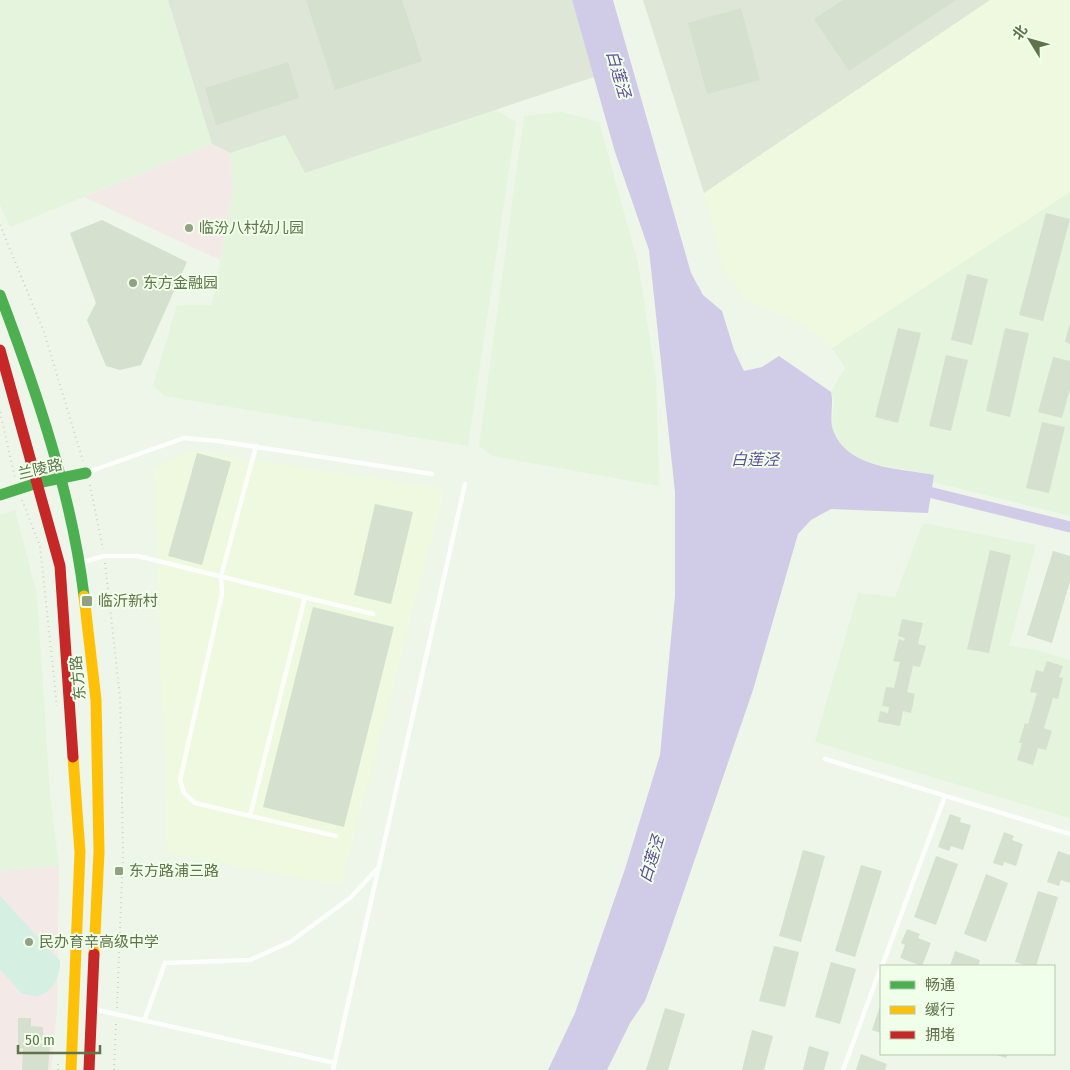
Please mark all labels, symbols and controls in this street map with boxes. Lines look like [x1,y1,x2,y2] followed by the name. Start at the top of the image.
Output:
[1005,15,1055,65] north arrow
[1009,22,1031,43] text: 北
[603,48,635,102] water label: 白莲泾
[199,219,304,237] place label: 临汾八村幼儿园
[183,222,195,234] marker: 临汾八村幼儿园
[143,274,218,292] place label: 东方金融园
[127,277,139,289] marker: 东方金融园
[731,450,781,469] water label: 白莲泾
[16,455,64,483] street label: 兰陵路
[98,592,158,610] place label: 临沂新村
[80,594,94,608] marker: 临沂新村
[67,655,89,701] street label: 东方路
[635,832,668,885] water label: 白莲泾
[129,862,219,880] place label: 东方路浦三路
[113,865,125,877] marker: 东方路浦三路
[39,933,159,951] place label: 民办育辛高级中学
[23,936,35,948] marker: 民办育辛高级中学
[880,965,1055,1055] legend
[925,976,955,994] text: 畅通
[925,1001,955,1019] text: 缓行
[18,1022,100,1054] scale bar
[925,1026,955,1044] text: 拥堵
[25,1031,55,1049] text: 50 m

